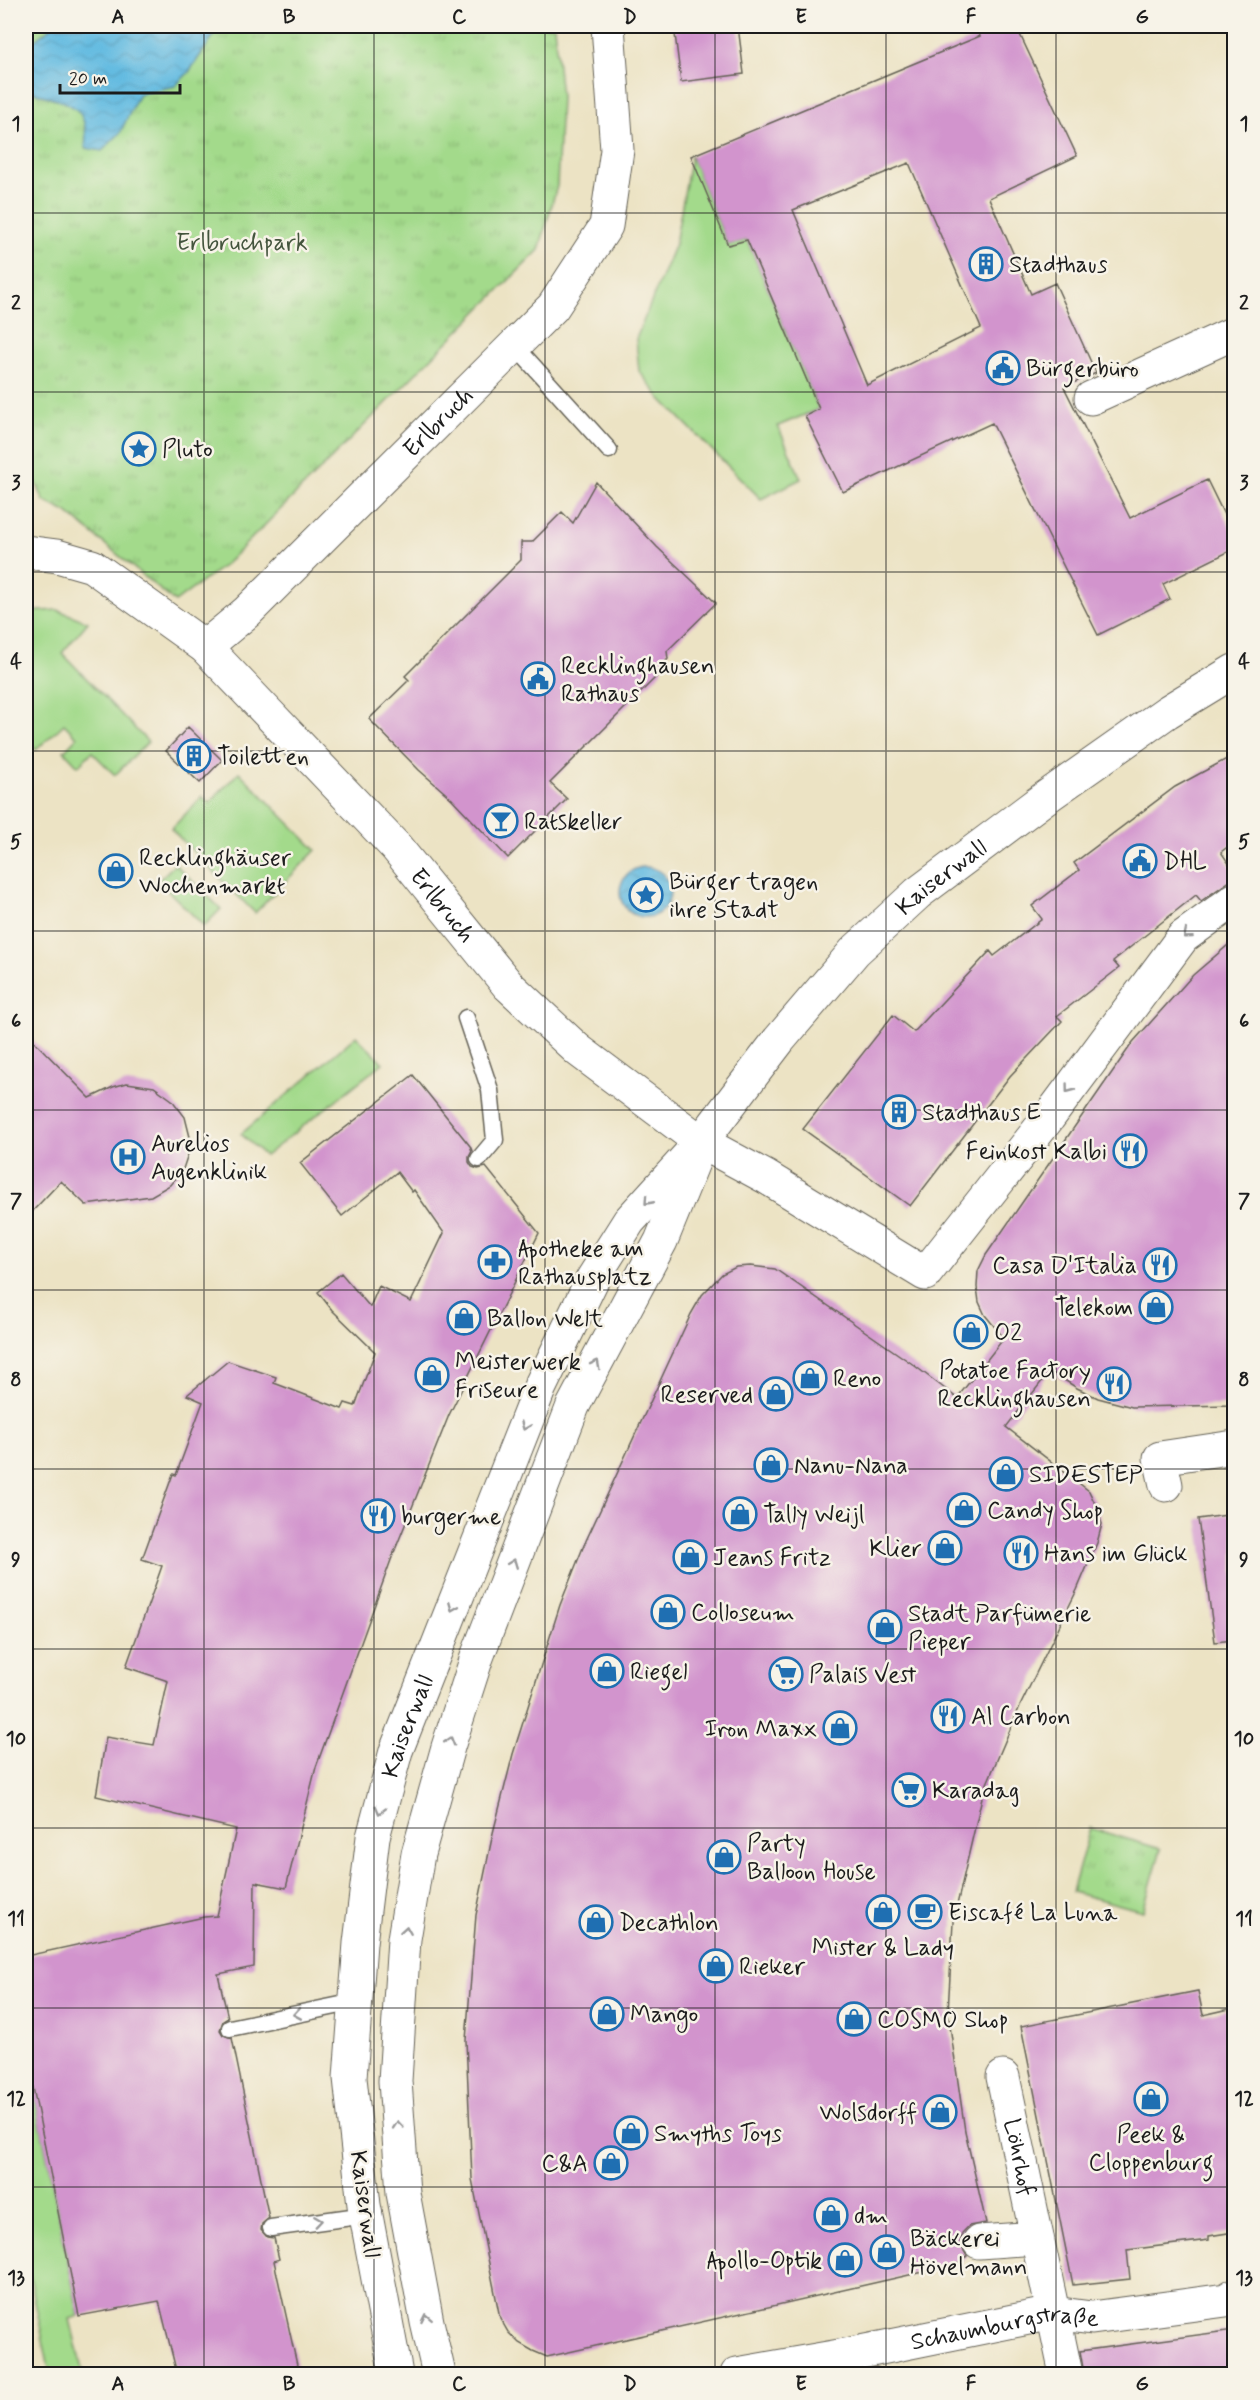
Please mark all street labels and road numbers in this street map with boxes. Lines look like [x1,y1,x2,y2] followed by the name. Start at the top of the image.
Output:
[397,381,481,465] street label: Erlbruch
[889,833,994,923] street label: Kaiserwall
[402,862,482,950] street label: Erlbruch
[376,1671,442,1781] street label: Kaiserwall
[995,2116,1042,2199] street label: Löhrhof
[342,2149,387,2260] street label: Kaiserwall
[908,2299,1100,2359] street label: Schaumburgstraße

